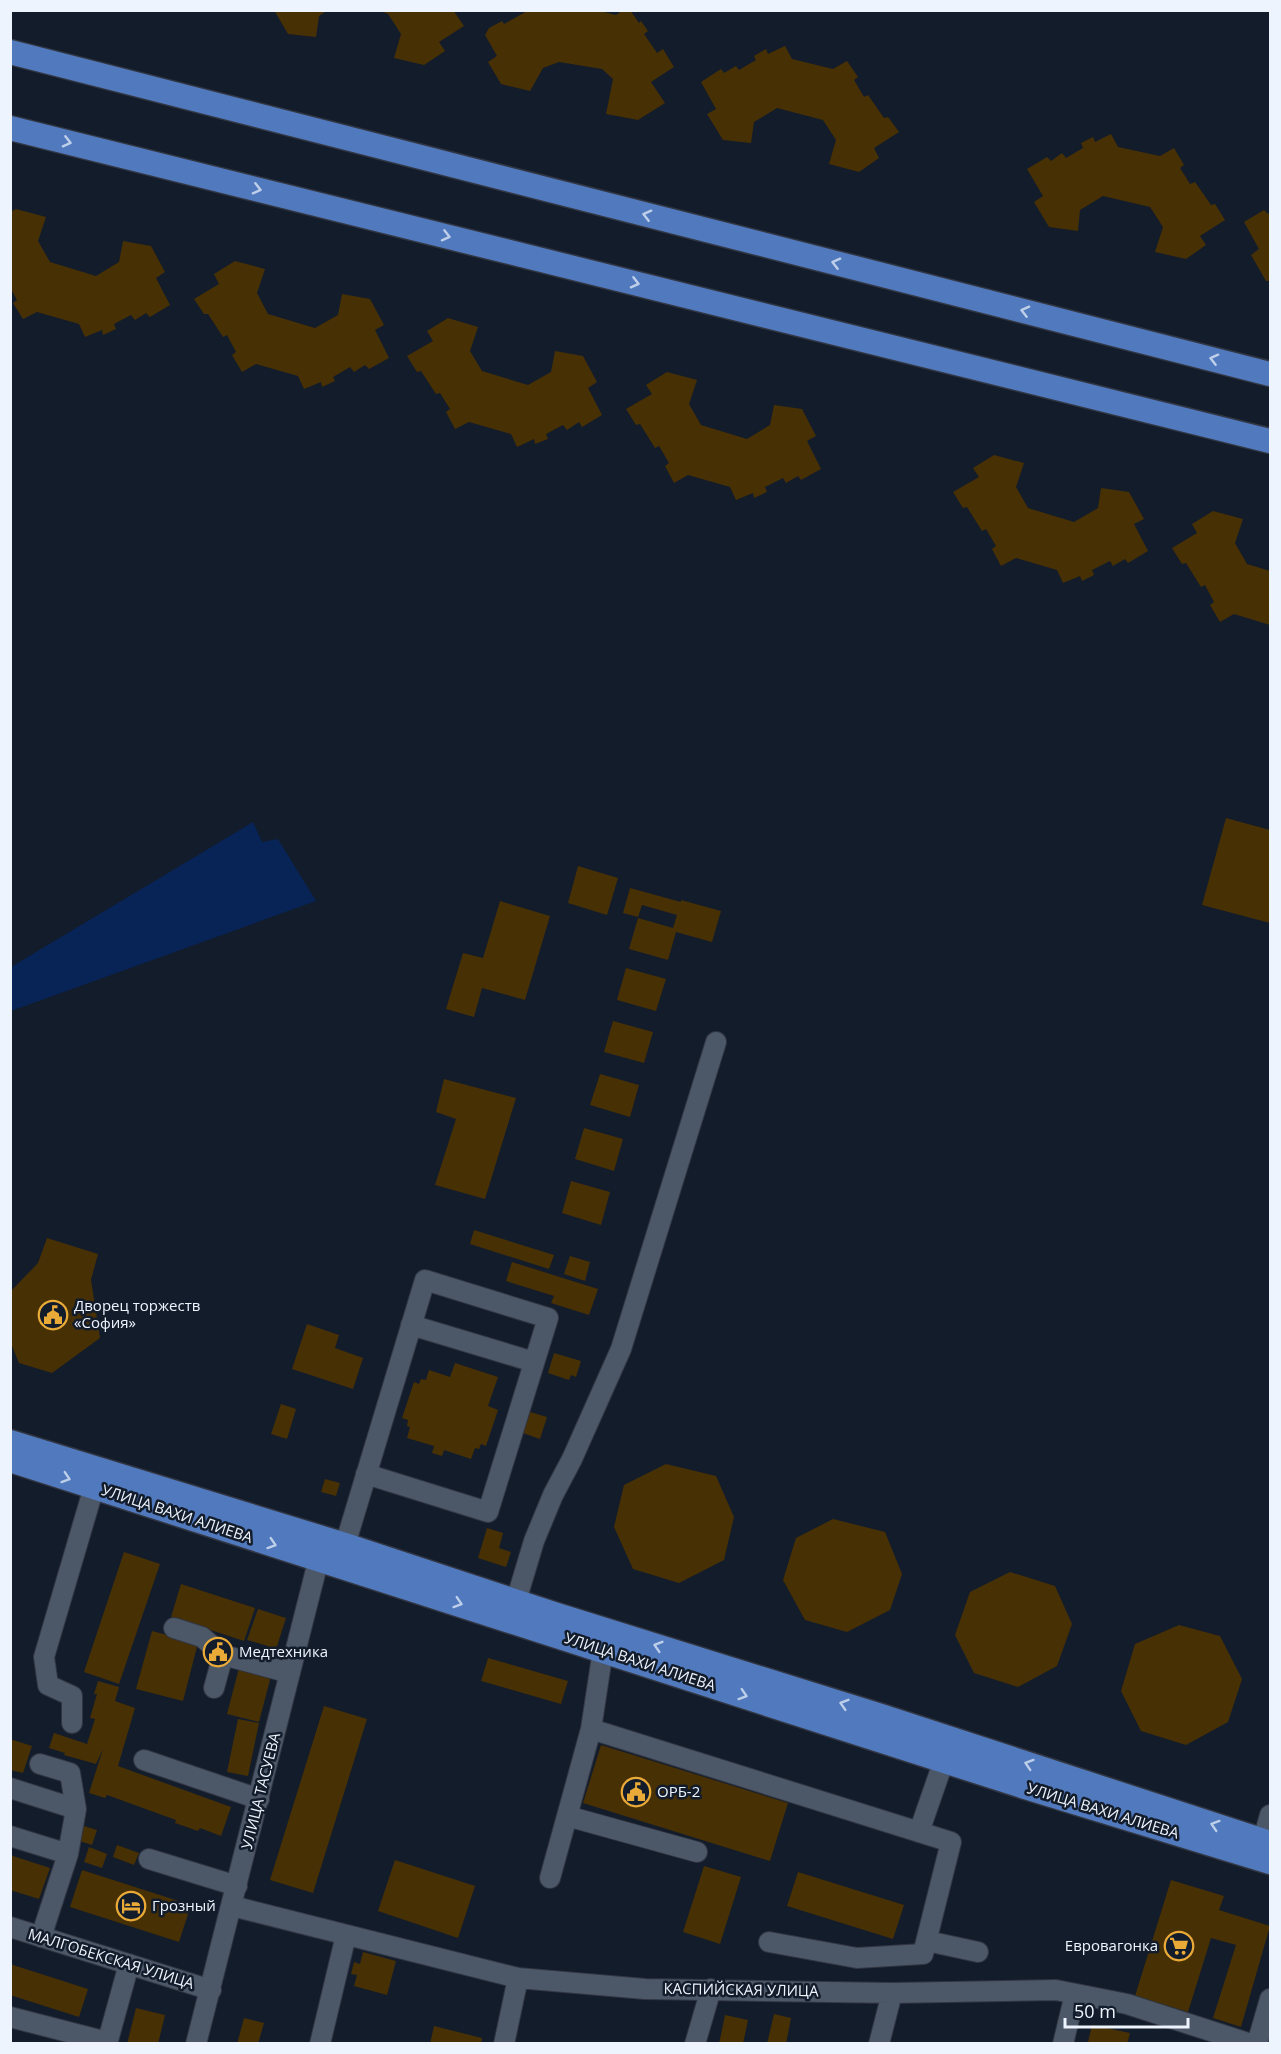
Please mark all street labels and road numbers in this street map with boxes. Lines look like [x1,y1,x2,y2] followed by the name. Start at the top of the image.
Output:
[99,1479,256,1547] street label: УЛИЦА ВАХИ АЛИЕВА
[562,1627,719,1695] street label: УЛИЦА ВАХИ АЛИЕВА
[236,1730,284,1851] street label: УЛИЦА ТАСУЕВА
[1025,1777,1182,1843] street label: УЛИЦА ВАХИ АЛИЕВА
[26,1923,197,1993] street label: МАЛГОБЕКСКАЯ УЛИЦА
[663,1978,819,2000] street label: КАСПИЙСКАЯ УЛИЦА

